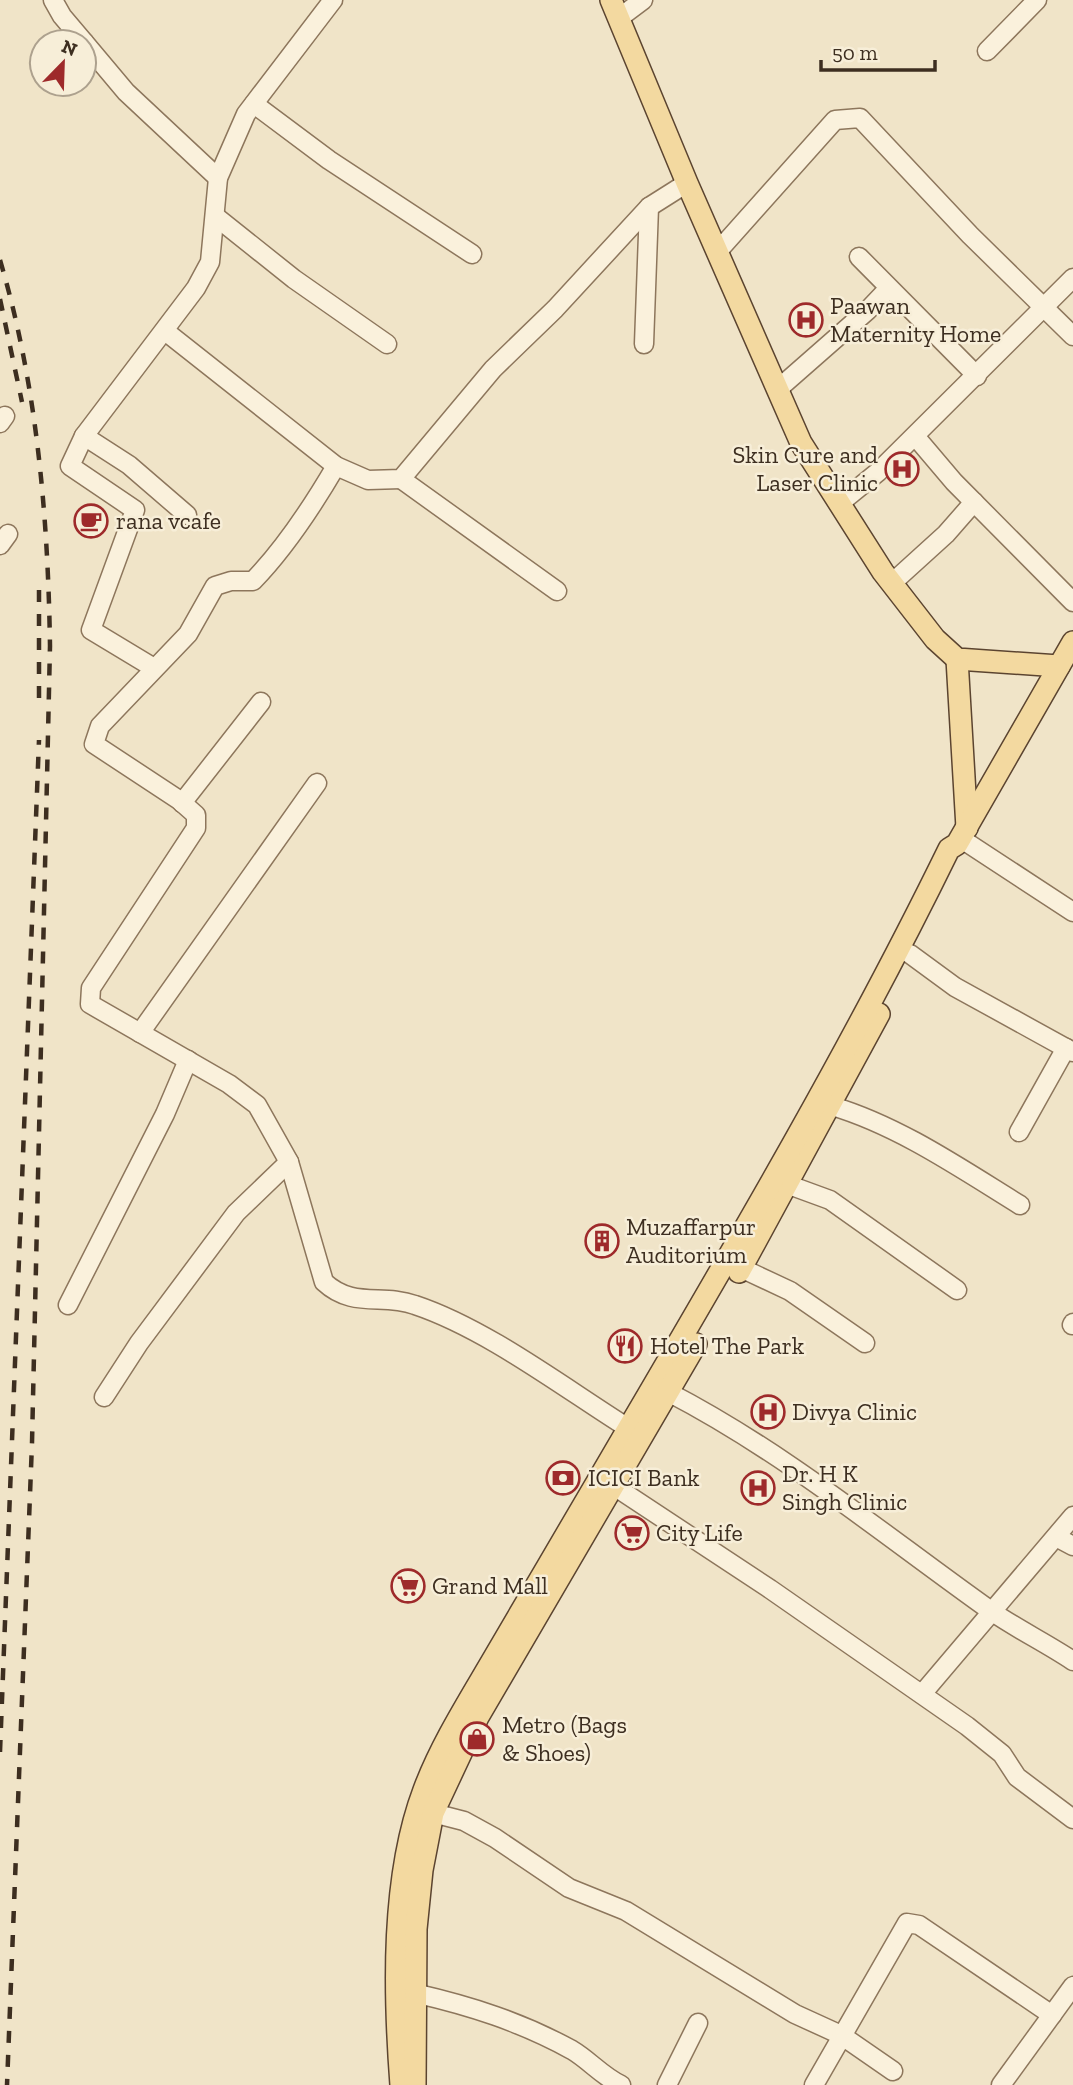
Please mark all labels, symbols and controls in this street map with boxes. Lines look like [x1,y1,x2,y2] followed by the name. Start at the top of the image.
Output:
[28,28,98,98] north arrow
[821,28,935,72] scale bar
[58,34,81,61] text: N
[832,40,878,65] text: 50 m
[830,291,1001,348] place label: Paawan Maternity Home
[787,301,825,339] hospital icon: Paawan Maternity Home
[733,440,878,497] place label: Skin Cure and Laser Clinic
[883,450,921,488] hospital icon: Skin Cure and Laser Clinic
[72,502,110,540] cafe icon: rana vcafe
[116,506,221,535] place label: rana vcafe
[626,1212,756,1269] place label: Muzaffarpur Auditorium
[583,1222,621,1260] building icon: Muzaffarpur Auditorium
[606,1327,644,1365] restaurant icon: Hotel The Park
[650,1331,805,1360] place label: Hotel The Park
[749,1393,787,1431] hospital icon: Divya Clinic
[792,1397,917,1426] place label: Divya Clinic
[544,1459,582,1497] bank icon: ICICI Bank
[782,1459,907,1516] place label: Dr. H K Singh Clinic
[588,1463,700,1492] place label: ICICI Bank
[739,1469,777,1507] hospital icon: Dr. H K Singh Clinic
[613,1514,651,1552] supermarket icon: City Life
[656,1518,743,1547] place label: City Life
[389,1567,427,1605] supermarket icon: Grand Mall
[432,1571,548,1600] place label: Grand Mall
[502,1710,627,1767] place label: Metro (Bags & Shoes)
[458,1720,496,1758] shop icon: Metro (Bags & Shoes)

